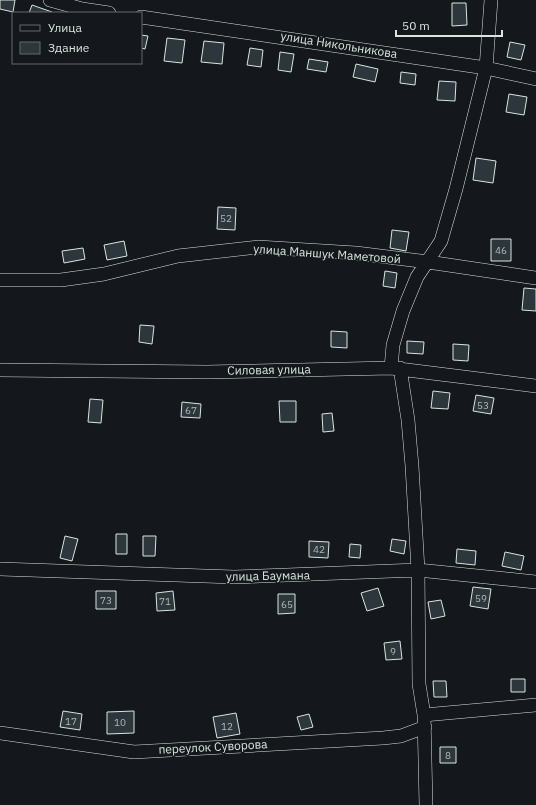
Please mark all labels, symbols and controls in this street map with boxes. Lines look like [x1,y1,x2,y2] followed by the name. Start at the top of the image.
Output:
[12,12,142,64] legend
[396,12,502,38] scale bar
[402,18,430,33] text: 50 m
[48,20,82,35] text: Улица
[280,28,399,61] street label: улица Никольникова
[48,40,90,55] text: Здание
[220,212,232,225] house number: 52
[253,241,401,266] street label: улица Маншук Маметовой
[495,244,507,257] house number: 46
[227,361,311,378] street label: Силовая улица
[477,399,489,412] house number: 53
[185,404,197,417] house number: 67
[313,543,325,556] house number: 42
[226,567,311,584] street label: улица Баумана
[475,592,487,605] house number: 59
[100,594,112,607] house number: 73
[159,595,171,608] house number: 71
[281,598,293,611] house number: 65
[390,645,396,658] house number: 9
[65,715,77,728] house number: 17
[114,716,126,729] house number: 10
[221,720,233,733] house number: 12
[158,736,269,757] street label: переулок Суворова
[445,749,451,762] house number: 8

